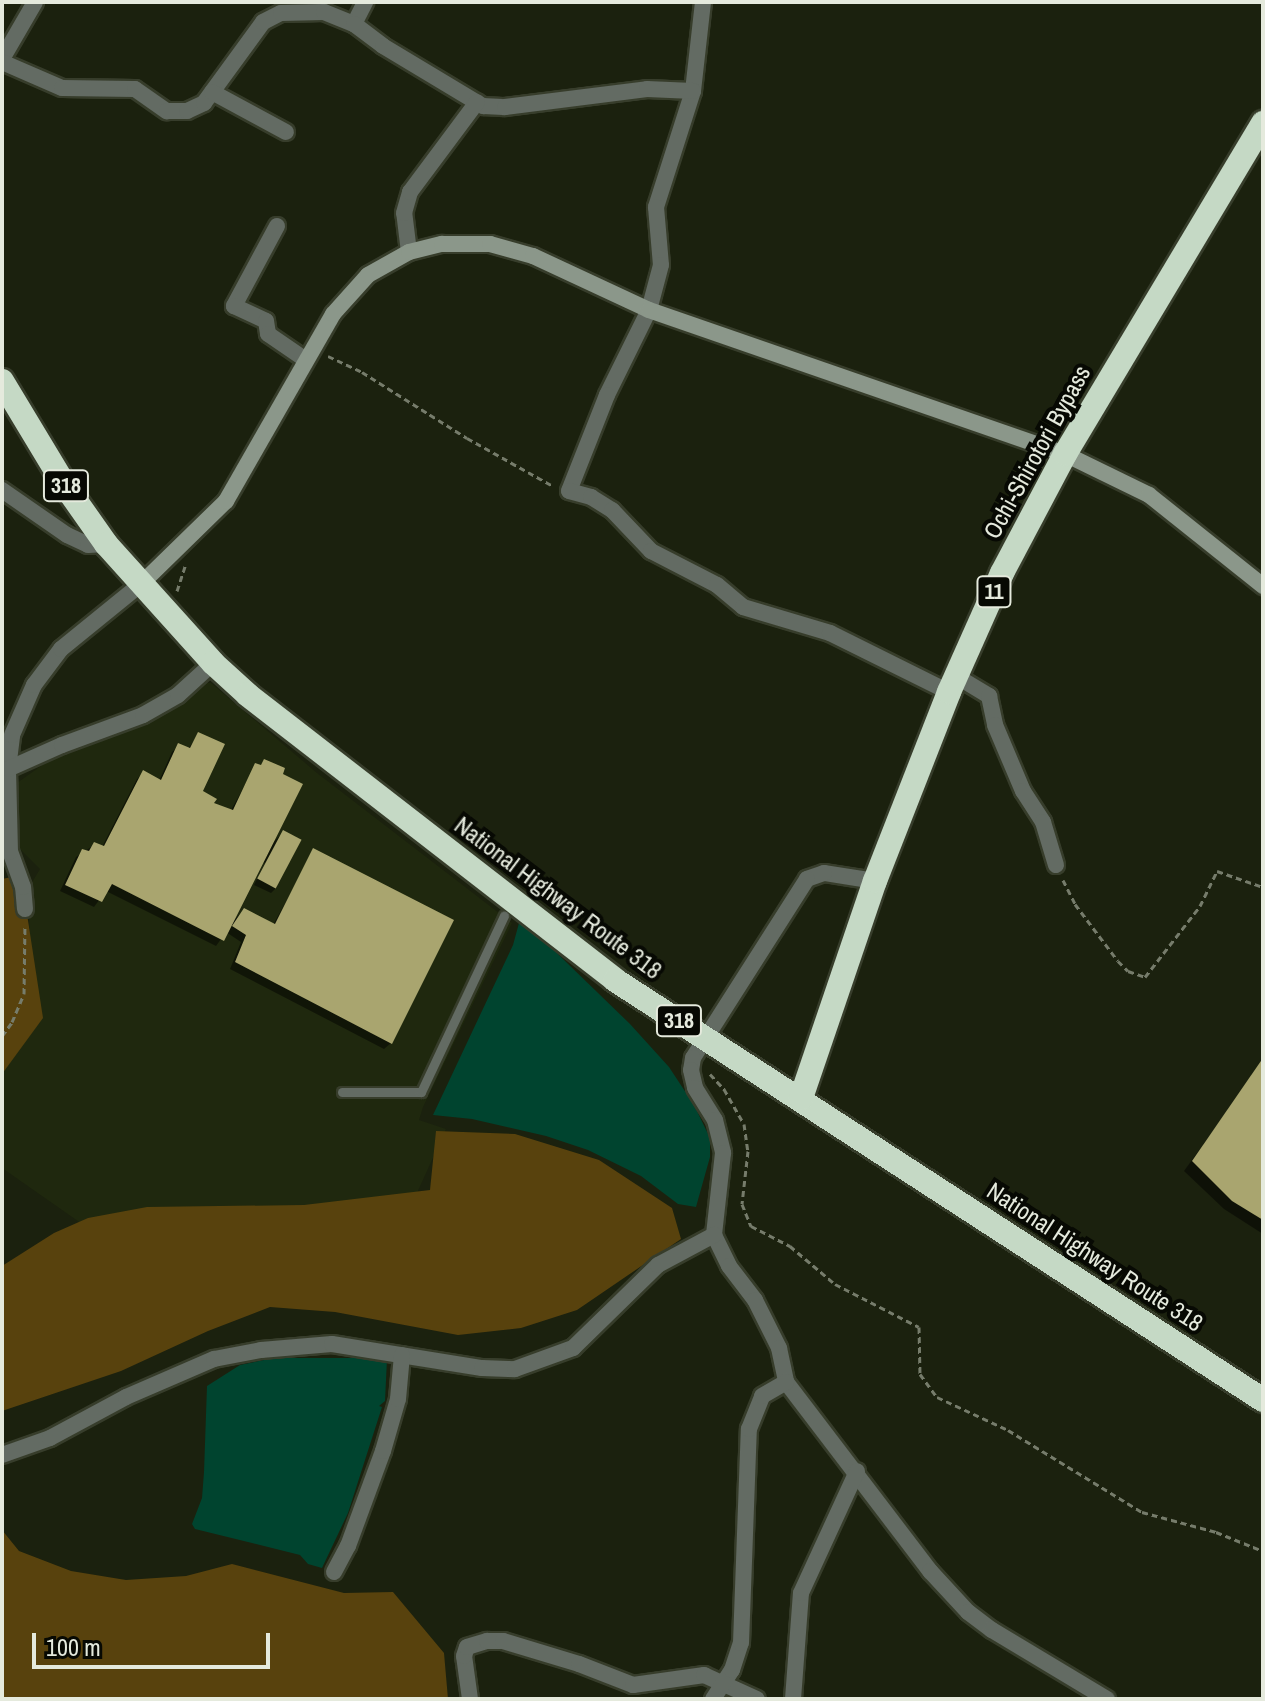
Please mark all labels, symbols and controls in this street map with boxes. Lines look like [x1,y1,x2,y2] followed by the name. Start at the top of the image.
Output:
[977,360,1097,544] street label: Ochi-Shirotori Bypass
[42,468,90,504] road number: 318
[976,574,1012,610] road number: 11
[449,811,667,985] street label: National Highway Route 318
[655,1003,703,1039] road number: 318
[982,1176,1208,1338] street label: National Highway Route 318
[36,1617,274,1667] scale bar
[46,1631,101,1663] text: 100 m

